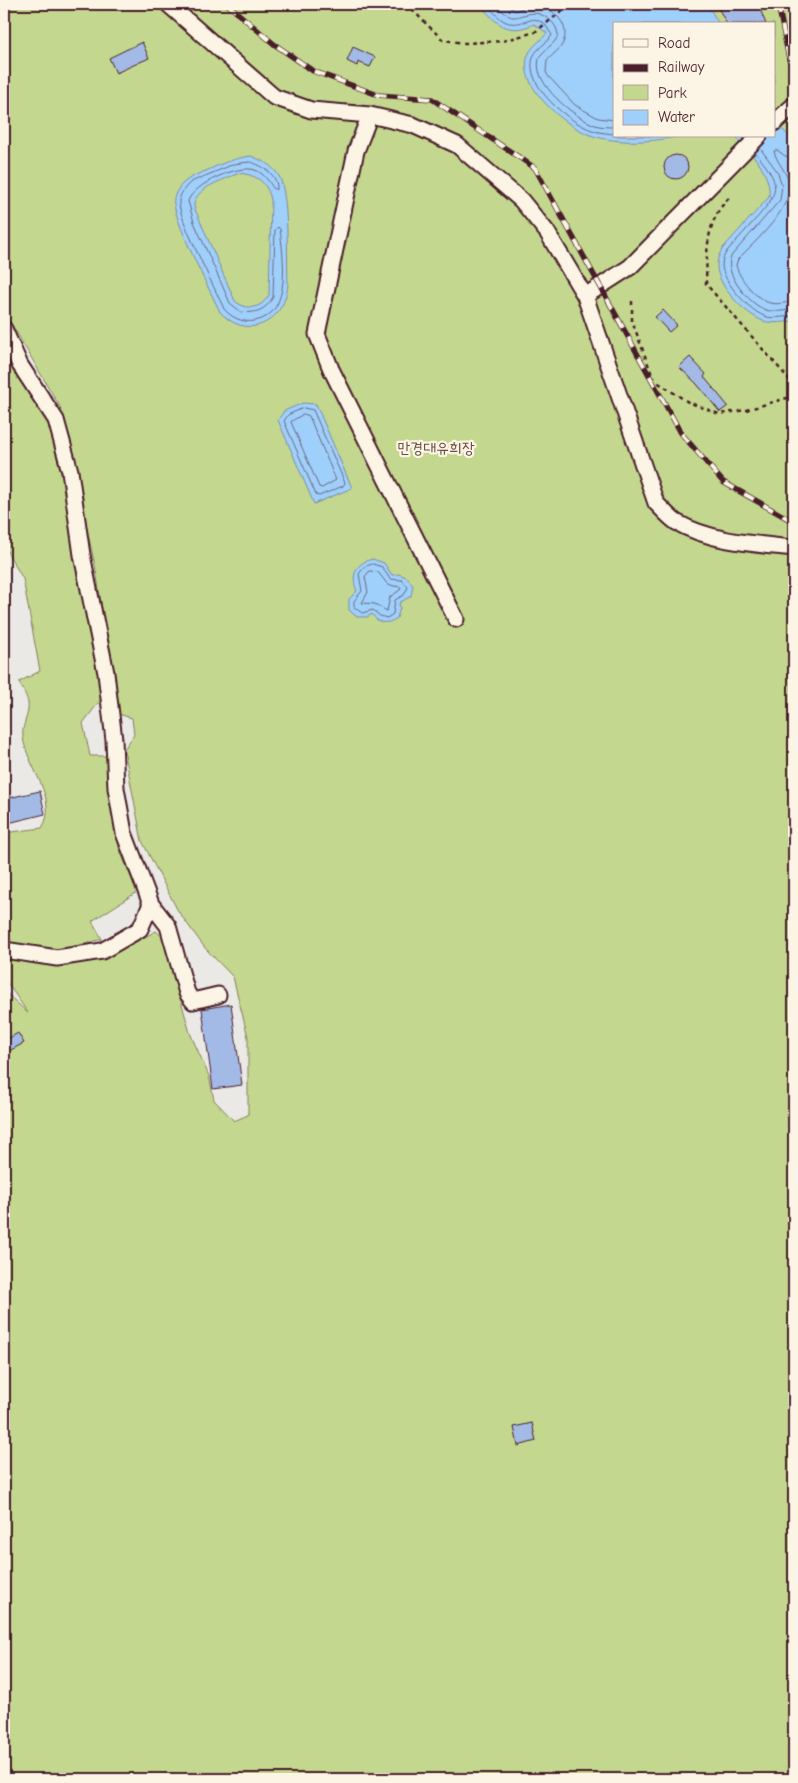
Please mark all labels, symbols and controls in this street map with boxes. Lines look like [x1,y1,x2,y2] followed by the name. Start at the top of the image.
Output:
[613,22,776,138] legend
[658,34,690,52] text: Road
[658,58,705,76] text: Railway
[658,84,687,102] text: Park
[658,108,695,126] text: Water
[397,439,475,457] park label: 만경대유희장

